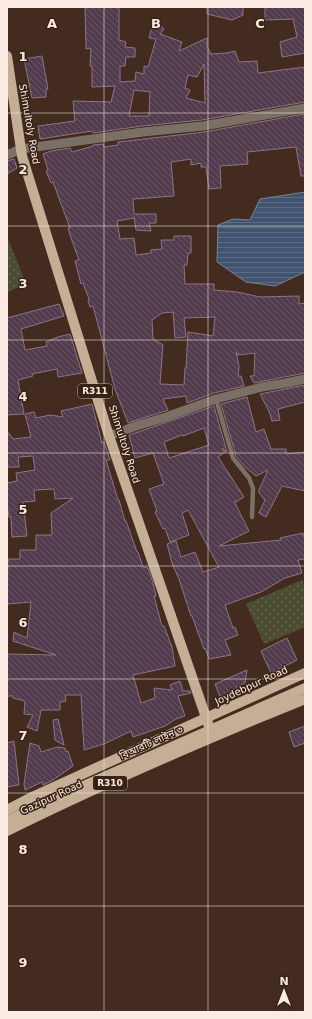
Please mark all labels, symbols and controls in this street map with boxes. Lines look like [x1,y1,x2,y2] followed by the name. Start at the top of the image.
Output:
[47,16,57,31] text: A
[151,16,161,31] text: B
[255,16,265,31] text: C
[18,49,28,64] text: 1
[17,83,42,165] street label: Shimultoly Road
[18,162,28,177] text: 2
[18,276,28,291] text: 3
[78,384,112,398] road number: R311
[18,389,28,404] text: 4
[107,404,142,485] street label: Shimultoly Road
[18,502,28,517] text: 5
[18,615,28,630] text: 6
[212,664,289,708] street label: Joydebpur Road
[117,724,185,762] street label: বিআরটি লাইন ৩
[18,728,28,743] text: 7
[93,776,127,790] road number: R310
[19,778,84,817] street label: Gazipur Road
[18,842,28,857] text: 8
[18,955,28,970] text: 9
[264,971,304,1011] north arrow
[279,975,289,988] text: N

